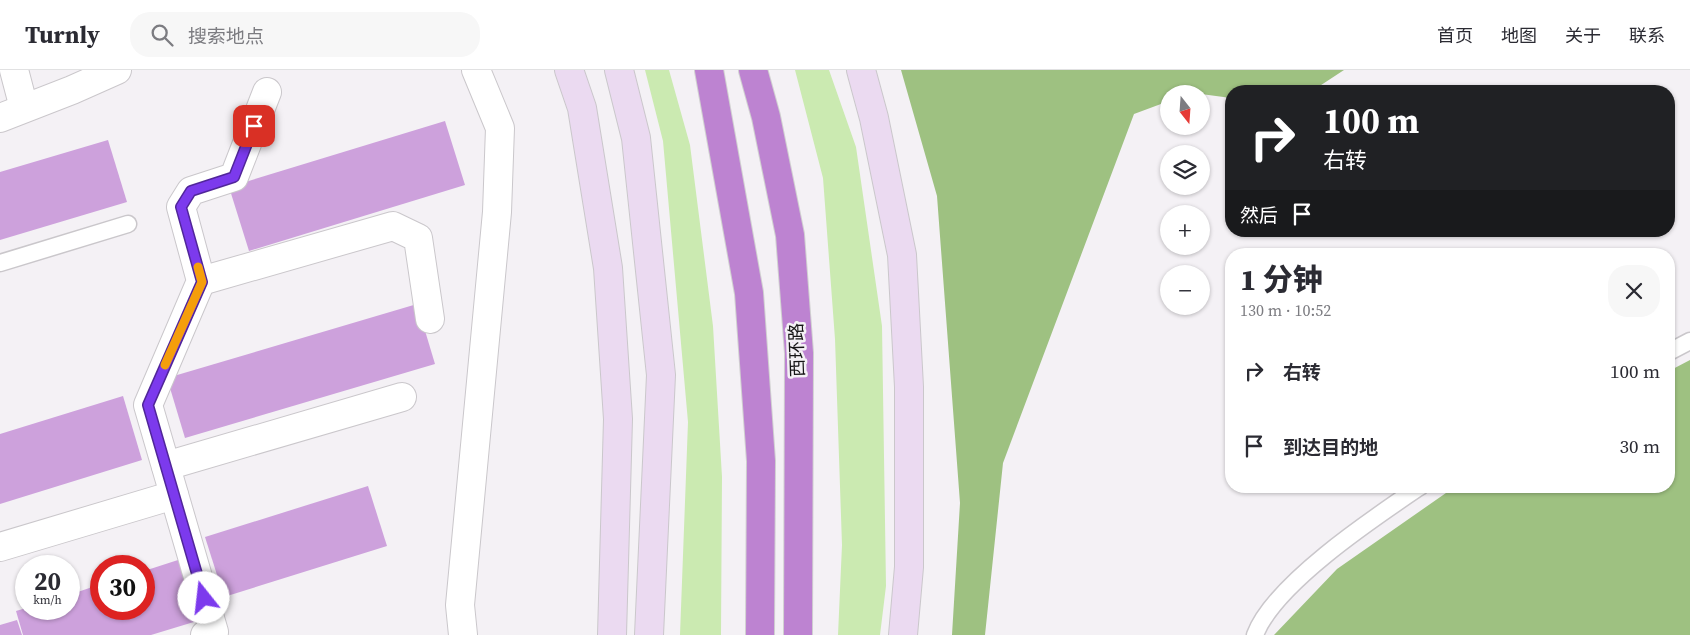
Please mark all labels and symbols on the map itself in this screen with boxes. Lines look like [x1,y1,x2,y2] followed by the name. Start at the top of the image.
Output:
[1160,85,1210,135] north arrow
[233,105,275,147] pin
[783,323,810,377] street label: 西环路
[90,555,155,620] speed limit sign: 30
[177,571,229,623] position arrow

